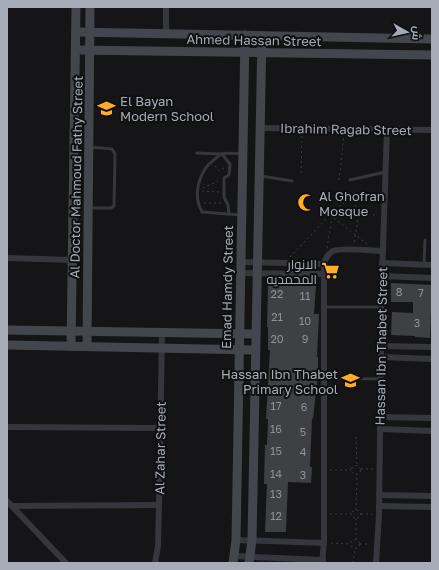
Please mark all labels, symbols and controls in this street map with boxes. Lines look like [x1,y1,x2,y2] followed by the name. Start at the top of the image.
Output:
[387,12,427,52] north arrow
[409,25,425,41] text: ش
[186,31,322,49] street label: Ahmed Hassan Street
[66,76,86,278] street label: Al Doctor Mahmoud Fathy Street
[120,93,214,124] place label: El Bayan Modern School
[97,98,117,118] school or university icon: El Bayan Modern School
[280,120,412,138] street label: Ibrahim Ragab Street
[319,188,385,219] place label: Al Ghofran Mosque
[296,193,316,213] mosque icon: Al Ghofran Mosque
[218,225,236,349] street label: Emad Hamdy Street
[267,256,317,287] place label: الانوار المحمديه
[320,261,340,281] supermarket icon: الانوار المحمديه
[372,266,390,426] street label: Hassan Ibn Thabet Street
[396,285,403,298] house number: 8
[418,286,424,299] house number: 7
[271,287,283,300] house number: 22
[300,289,310,302] house number: 11
[271,310,283,323] house number: 21
[299,314,311,327] house number: 10
[414,316,420,329] house number: 3
[270,332,284,345] house number: 20
[302,332,308,345] house number: 9
[221,366,338,397] place label: Hassan Ibn Thabet Primary School
[341,371,361,391] school or university icon: Hassan Ibn Thabet Primary School
[270,399,282,412] house number: 17
[301,400,308,413] house number: 6
[151,401,169,495] street label: Al Zahar Street
[270,422,282,435] house number: 16
[300,425,306,438] house number: 5
[270,444,282,457] house number: 15
[300,445,307,458] house number: 4
[270,467,282,480] house number: 14
[300,468,306,481] house number: 3
[270,487,282,500] house number: 13
[270,509,282,522] house number: 12

